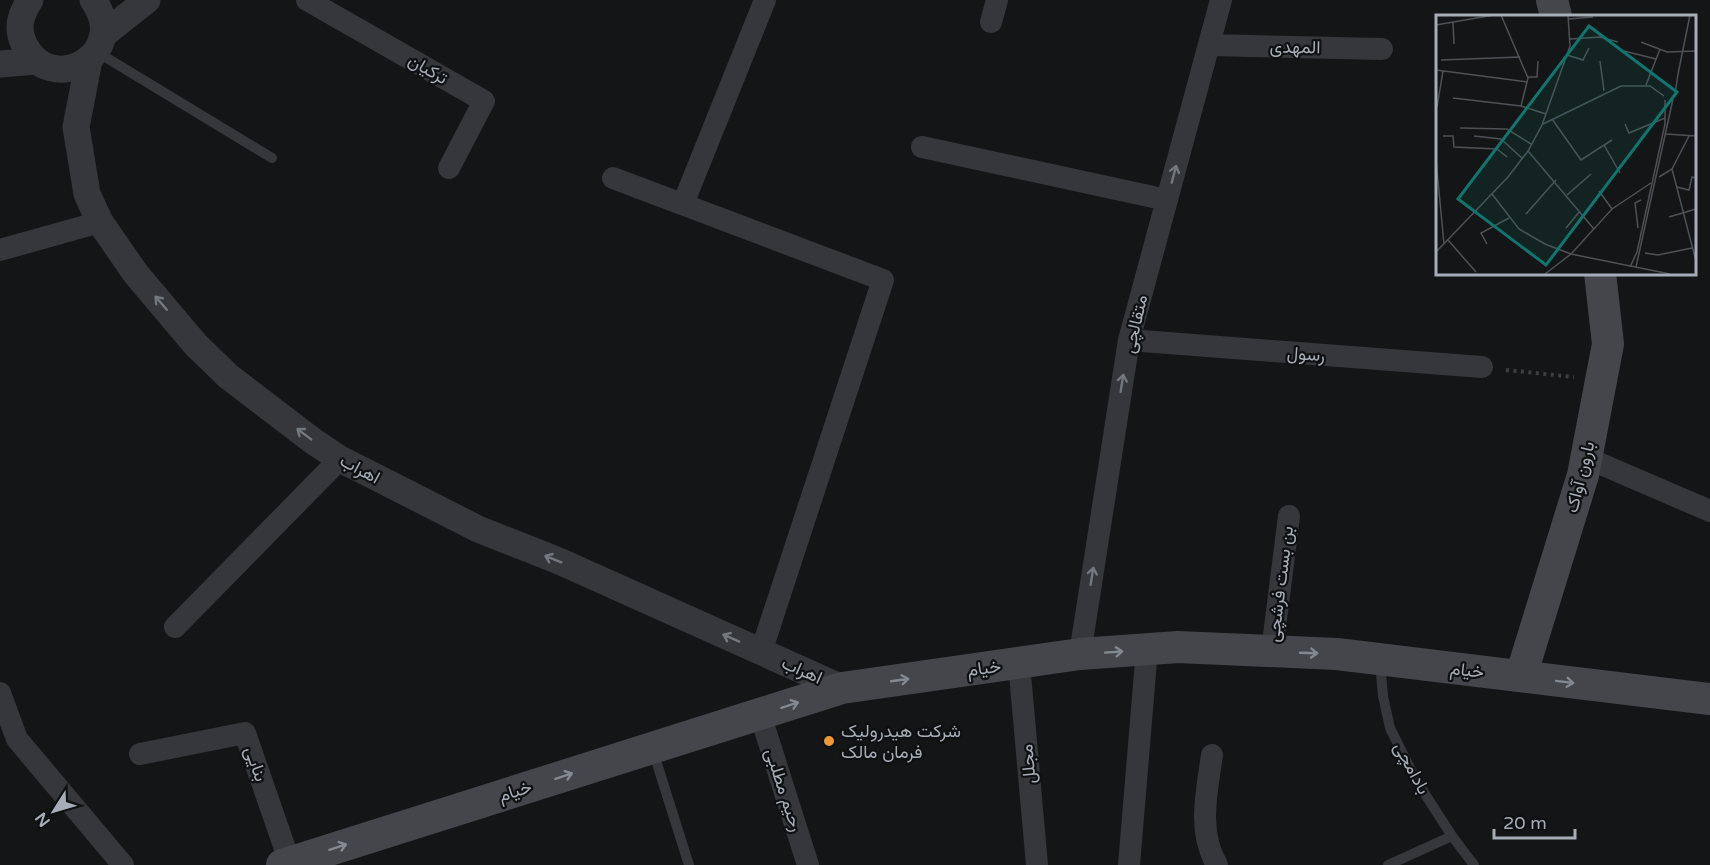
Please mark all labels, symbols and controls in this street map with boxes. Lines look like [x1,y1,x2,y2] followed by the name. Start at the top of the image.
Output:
[1436,15,1695,274] inset map
[1269,36,1321,58] street label: المهدی
[404,49,452,89] street label: ترکیان
[1169,165,1180,184] one-way arrow
[1118,293,1153,356] street label: متقالچی
[154,296,168,311] one-way arrow
[1286,342,1326,366] street label: رسول
[1117,374,1128,394] one-way arrow
[297,428,313,441] one-way arrow
[1561,439,1599,515] street label: بارون آواک
[336,449,384,489] street label: اهراب
[1262,525,1299,643] street label: بن بست فرشچی
[545,552,563,563] one-way arrow
[1087,566,1098,586] one-way arrow
[723,632,741,644] one-way arrow
[1103,646,1123,657] one-way arrow
[1298,647,1318,659] one-way arrow
[778,651,826,689] street label: اهراب
[966,655,1003,682] street label: خیام
[1449,657,1485,684] street label: خیام
[889,674,909,685] one-way arrow
[1555,676,1574,687] one-way arrow
[780,698,799,709] one-way arrow
[841,720,961,763] place label: شرکت هیدرولیک فرمان مالک
[822,734,836,748] marker: شرکت هیدرولیک فرمان مالک
[1388,738,1435,799] street label: بادامچی
[240,743,272,785] street label: بنایی
[1015,743,1041,785] street label: مجلل
[759,745,808,835] street label: رحیم مطلبی
[554,770,573,781] one-way arrow
[495,775,535,808] street label: خیام
[24,781,84,841] north arrow
[1494,802,1575,840] scale bar
[31,808,55,831] text: N
[1503,812,1547,834] text: 20 m
[328,841,347,852] one-way arrow

